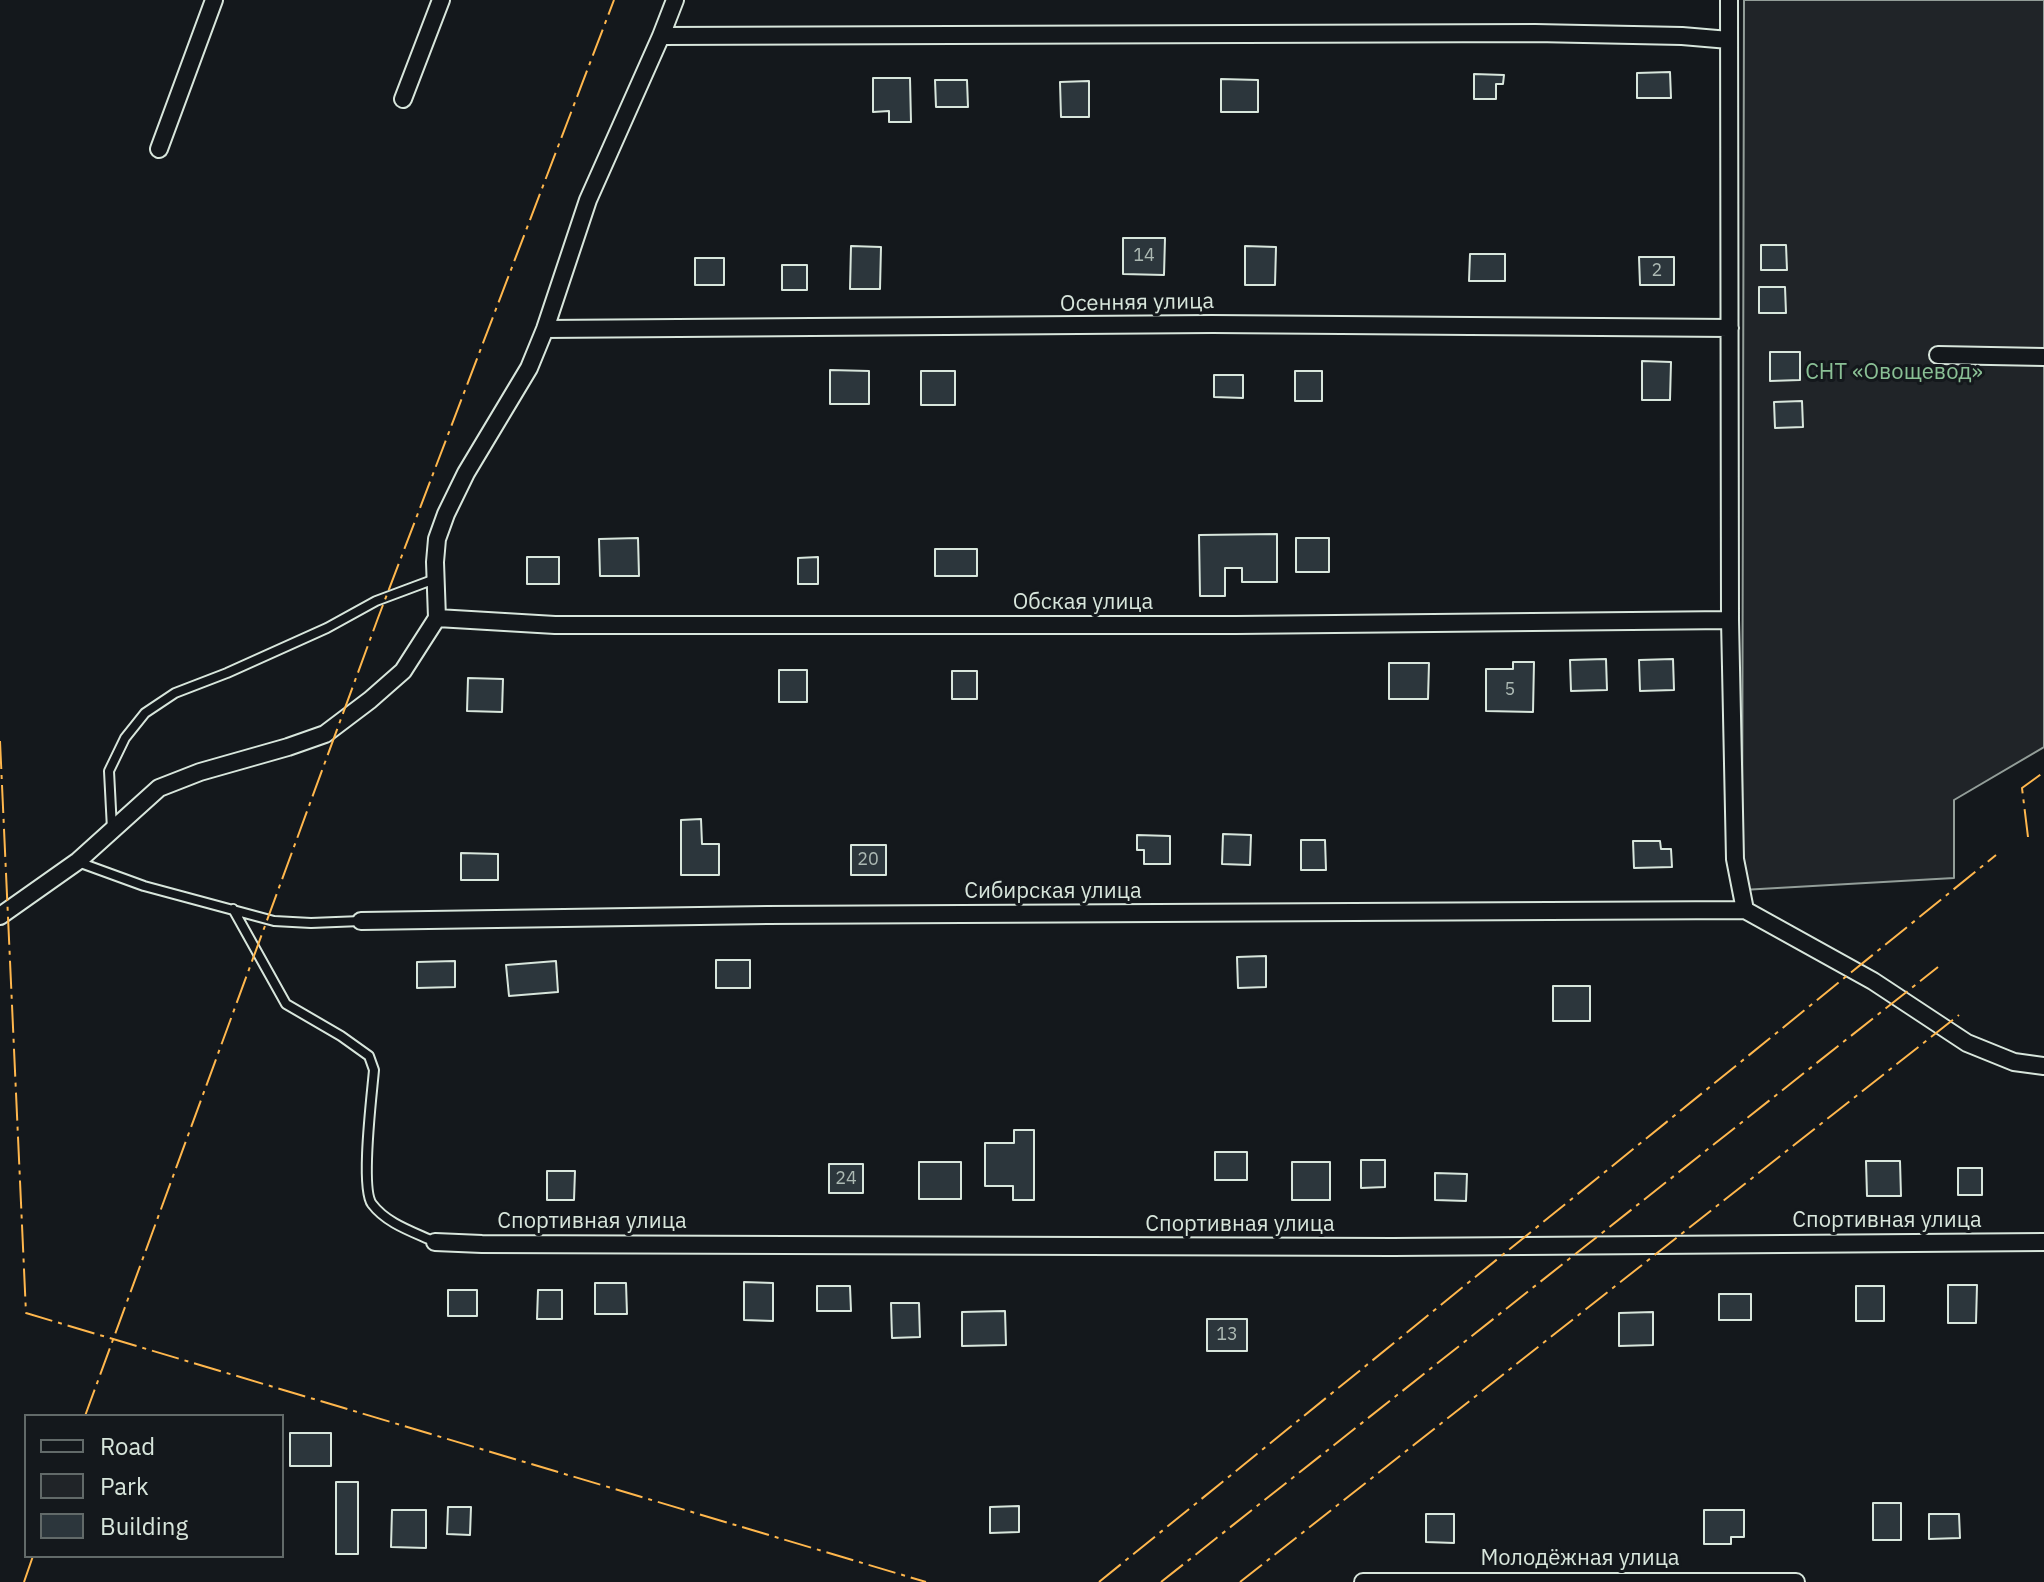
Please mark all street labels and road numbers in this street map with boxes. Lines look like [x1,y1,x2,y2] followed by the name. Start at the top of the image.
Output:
[1060,288,1214,318] street label: Осенняя улица
[1013,590,1153,616] street label: Обская улица
[964,879,1142,905] street label: Сибирская улица
[1792,1208,1982,1234] street label: Спортивная улица
[497,1209,687,1235] street label: Спортивная улица
[1145,1212,1335,1238] street label: Спортивная улица
[1480,1546,1680,1572] street label: Молодёжная улица

